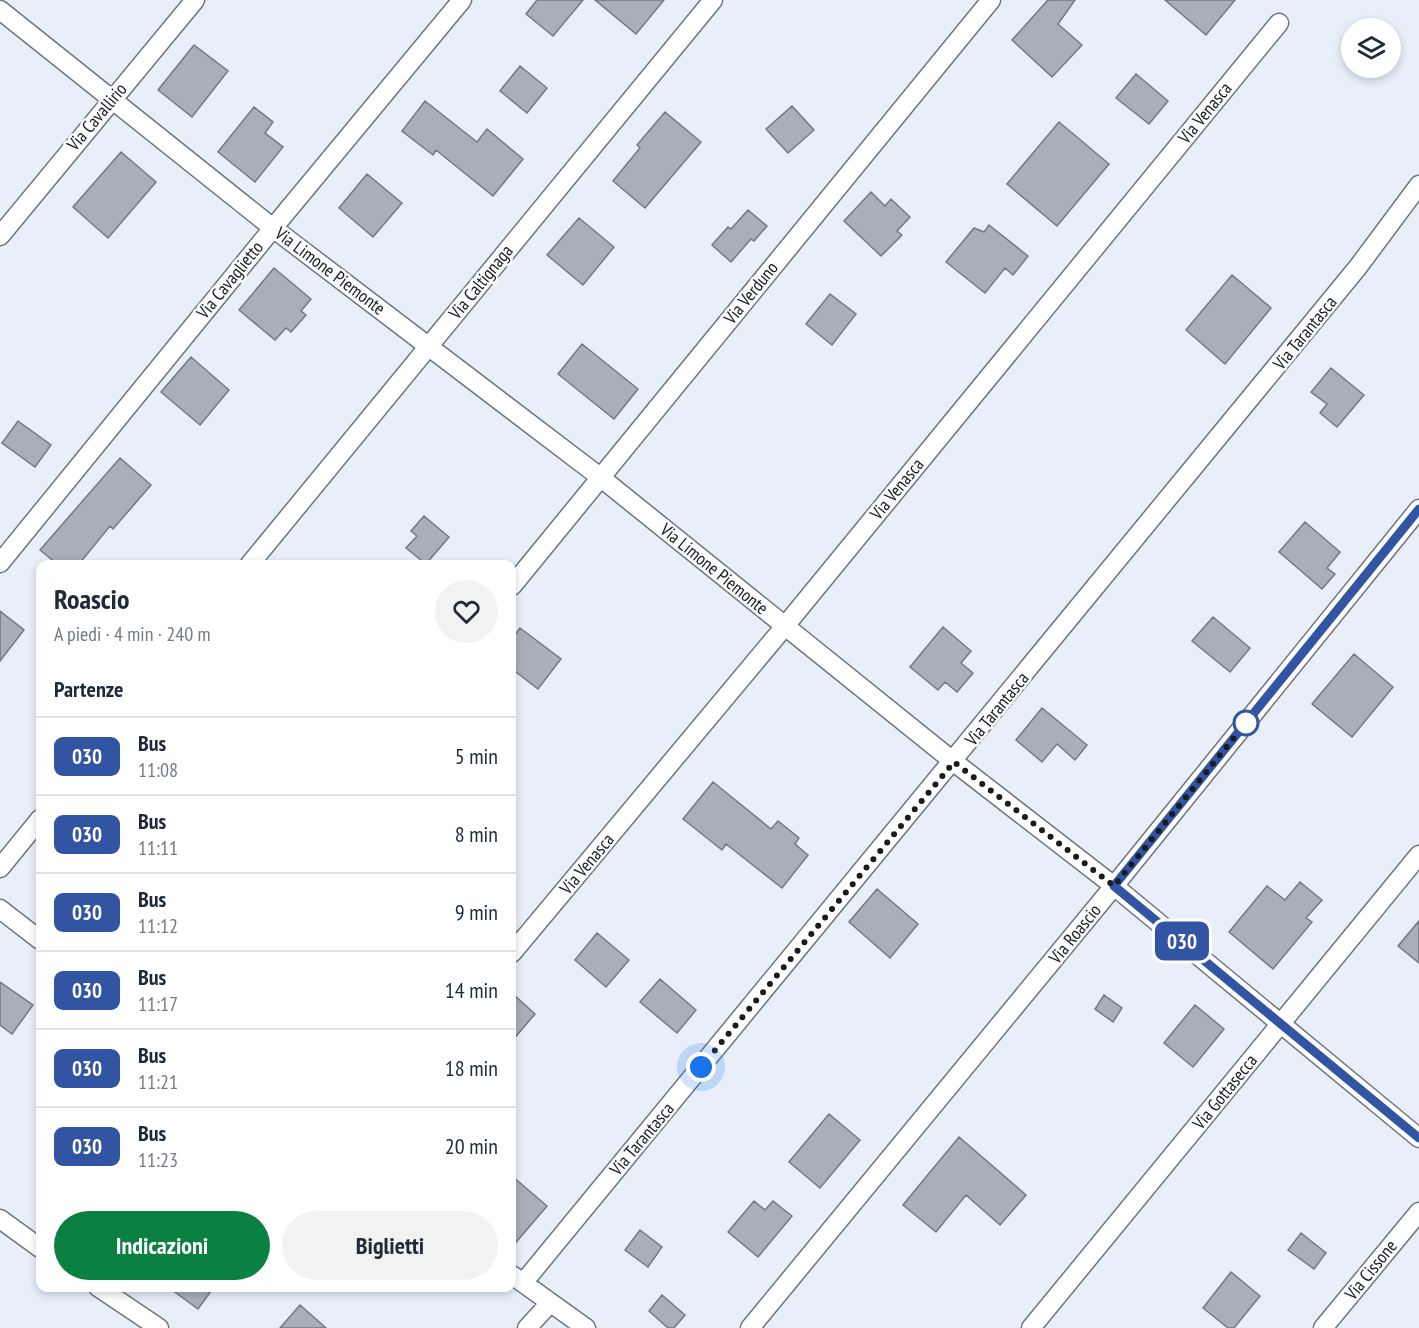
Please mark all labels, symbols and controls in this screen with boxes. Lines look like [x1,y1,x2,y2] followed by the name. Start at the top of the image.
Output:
[1341,18,1401,78] map controls
[1341,18,1401,78] button: layers
[1172,77,1236,149] street label: Via Venasca
[61,78,132,156] street label: Via Cavallirio
[270,221,390,320] street label: Via Limone Piemonte
[191,236,268,324] street label: Via Cavaglietto
[443,240,518,324] street label: Via Caltignaga
[718,257,783,329] street label: Via Verduno
[1267,291,1341,375] street label: Via Tarantasca
[864,453,928,525] street label: Via Venasca
[655,517,773,619] street label: Via Limone Piemonte
[54,580,129,617] text: Roascio
[435,580,498,643] button: heart
[54,621,210,647] text: A piedi · 4 min · 240 m
[959,667,1033,751] street label: Via Tarantasca
[54,675,123,703] text: Partenze
[1233,710,1259,736] unlabelled marker
[138,729,166,757] text: Bus
[455,742,498,770] text: 5 min
[72,743,102,770] text: 030
[138,757,178,783] text: 11:08
[138,807,166,835] text: Bus
[455,820,498,848] text: 8 min
[72,821,102,848] text: 030
[554,829,619,900] street label: Via Venasca
[138,835,178,861] text: 11:11
[138,885,166,913] text: Bus
[455,898,498,926] text: 9 min
[72,899,102,926] text: 030
[1043,899,1106,969] street label: Via Roascio
[138,913,178,939] text: 11:12
[1148,922,1216,960] line badge: 030
[1167,928,1197,955] text: 030
[138,963,166,991] text: Bus
[445,976,498,1004] text: 14 min
[72,977,102,1004] text: 030
[138,991,178,1017] text: 11:17
[138,1041,166,1069] text: Bus
[1187,1049,1262,1135] street label: Via Gottasecca
[686,1052,716,1082] your location
[445,1054,498,1082] text: 18 min
[72,1055,102,1082] text: 030
[138,1069,178,1095] text: 11:21
[604,1097,679,1181] street label: Via Tarantasca
[138,1119,166,1147] text: Bus
[445,1132,498,1160] text: 20 min
[72,1133,102,1160] text: 030
[138,1147,178,1173] text: 11:23
[54,1211,270,1280] button: Indicazioni
[282,1211,498,1280] button: Biglietti
[1339,1235,1402,1305] street label: Via Cissone

